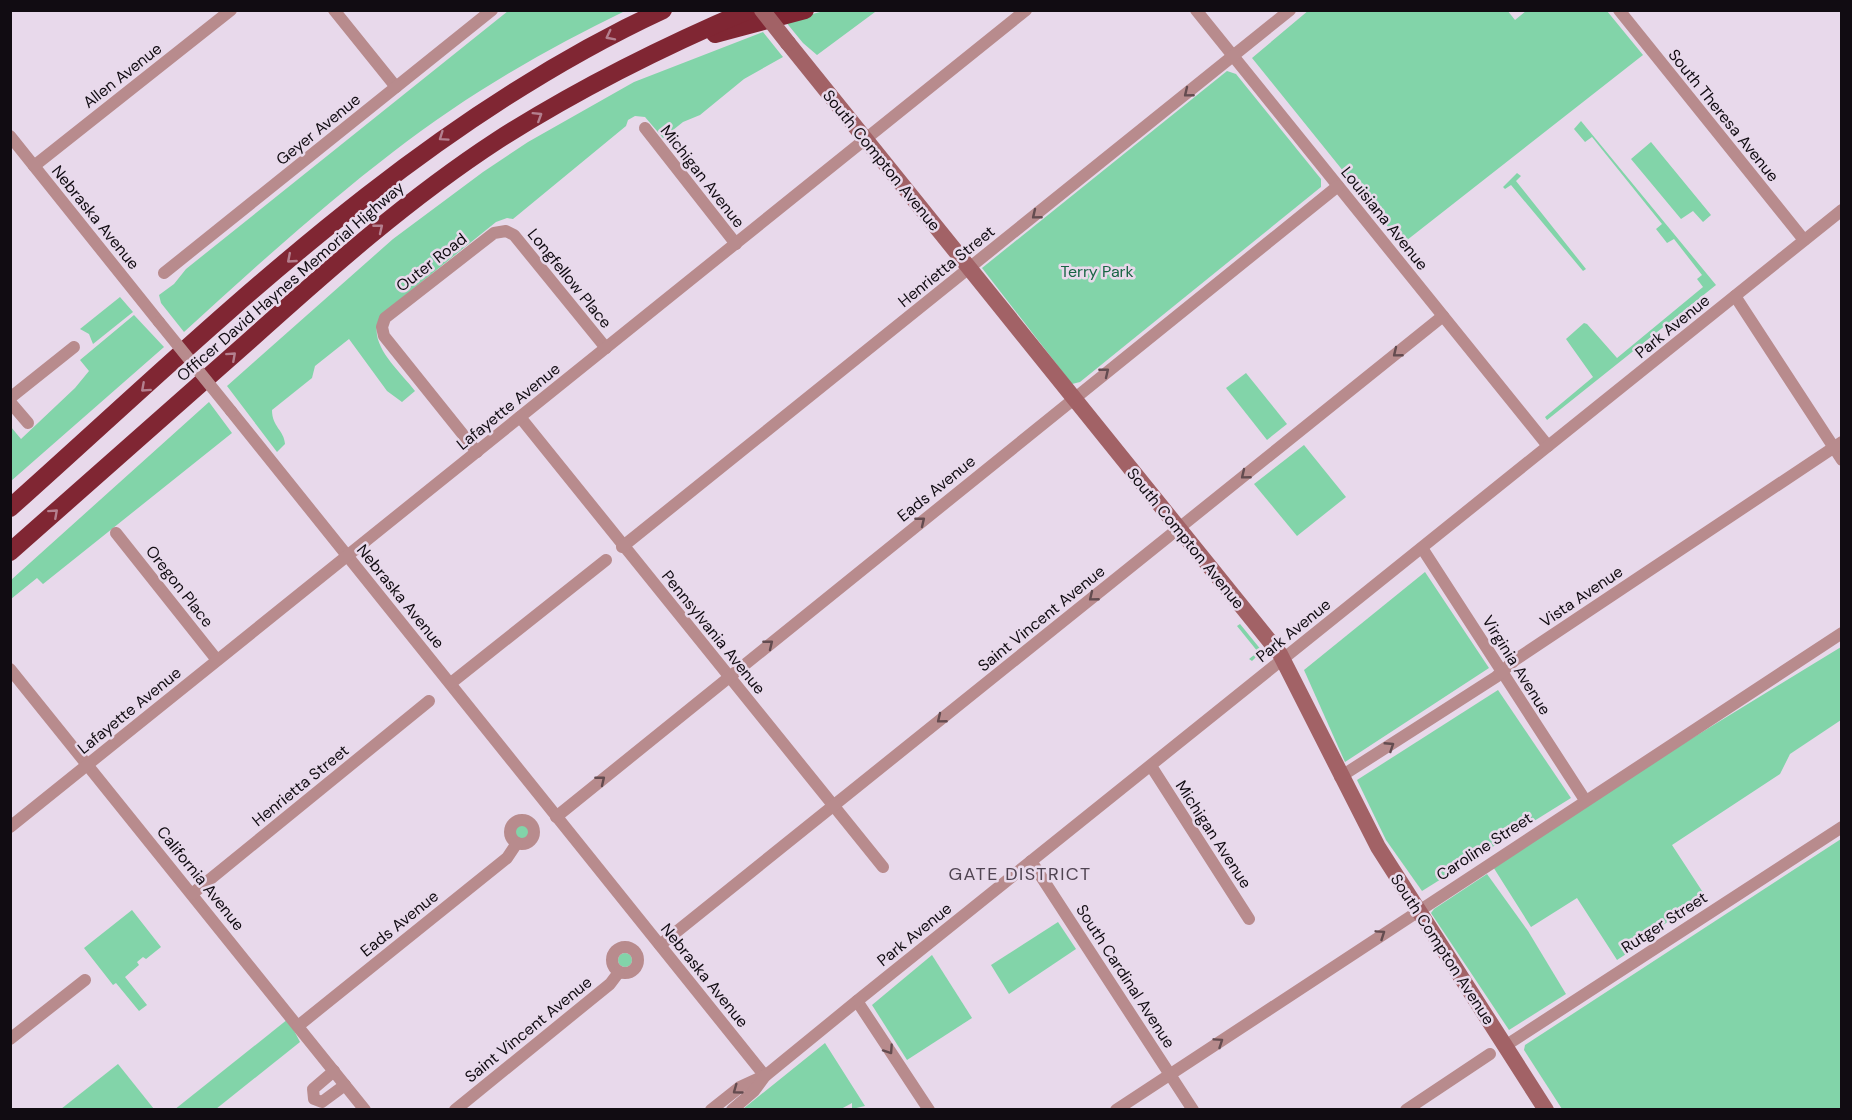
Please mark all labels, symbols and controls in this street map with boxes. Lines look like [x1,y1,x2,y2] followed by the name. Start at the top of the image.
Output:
[606,29,617,41] one-way arrow
[79,38,166,113] street label: Allen Avenue
[1664,45,1784,186] street label: South Theresa Avenue
[818,85,945,235] street label: South Compton Avenue
[1183,85,1194,96] one-way arrow
[272,89,365,170] street label: Geyer Avenue
[532,111,542,123] one-way arrow
[656,121,749,232] street label: Michigan Avenue
[439,130,450,141] one-way arrow
[47,161,144,274] street label: Nebraska Avenue
[1336,162,1433,275] street label: Louisiana Avenue
[172,177,409,386] street label: Officer David Haynes Memorial Highway
[1032,207,1043,218] one-way arrow
[894,221,999,312] street label: Henrietta Street
[372,224,383,235] one-way arrow
[523,224,616,333] street label: Longfellow Place
[392,228,471,297] street label: Outer Road
[287,252,298,263] one-way arrow
[1060,261,1134,282] park label: Terry Park
[1631,290,1714,363] street label: Park Avenue
[1393,345,1404,356] one-way arrow
[225,352,236,363] one-way arrow
[452,358,565,455] street label: Lafayette Avenue
[1098,368,1109,379] one-way arrow
[141,381,152,392] one-way arrow
[893,451,980,526] street label: Eads Avenue
[1122,463,1249,613] street label: South Compton Avenue
[1241,468,1252,479] one-way arrow
[47,509,58,520] one-way arrow
[914,518,925,529] one-way arrow
[352,540,449,653] street label: Nebraska Avenue
[141,541,218,632] street label: Oregon Place
[973,561,1109,676] street label: Saint Vincent Avenue
[1536,561,1627,632] street label: Vista Avenue
[657,566,770,699] street label: Pennsylvania Avenue
[1089,590,1100,601] one-way arrow
[1252,594,1335,667] street label: Park Avenue
[1478,612,1556,719] street label: Virginia Avenue
[762,640,773,651] one-way arrow
[73,662,186,759] street label: Lafayette Avenue
[937,712,948,723] one-way arrow
[248,740,353,831] street label: Henrietta Street
[1383,742,1394,753] one-way arrow
[595,776,606,787] one-way arrow
[1171,776,1256,892] street label: Michigan Avenue
[1432,808,1536,885] street label: Caroline Street
[152,822,249,935] street label: California Avenue
[948,862,1092,886] district label: GATE DISTRICT
[1386,870,1499,1029] street label: South Compton Avenue
[356,886,443,961] street label: Eads Avenue
[1617,887,1711,958] street label: Rutger Street
[873,898,956,971] street label: Park Avenue
[1071,900,1180,1052] street label: South Cardinal Avenue
[656,919,753,1032] street label: Nebraska Avenue
[1374,930,1385,941] one-way arrow
[460,972,596,1087] street label: Saint Vincent Avenue
[1212,1038,1223,1049] one-way arrow
[882,1043,893,1054] one-way arrow
[732,1083,743,1094] one-way arrow

